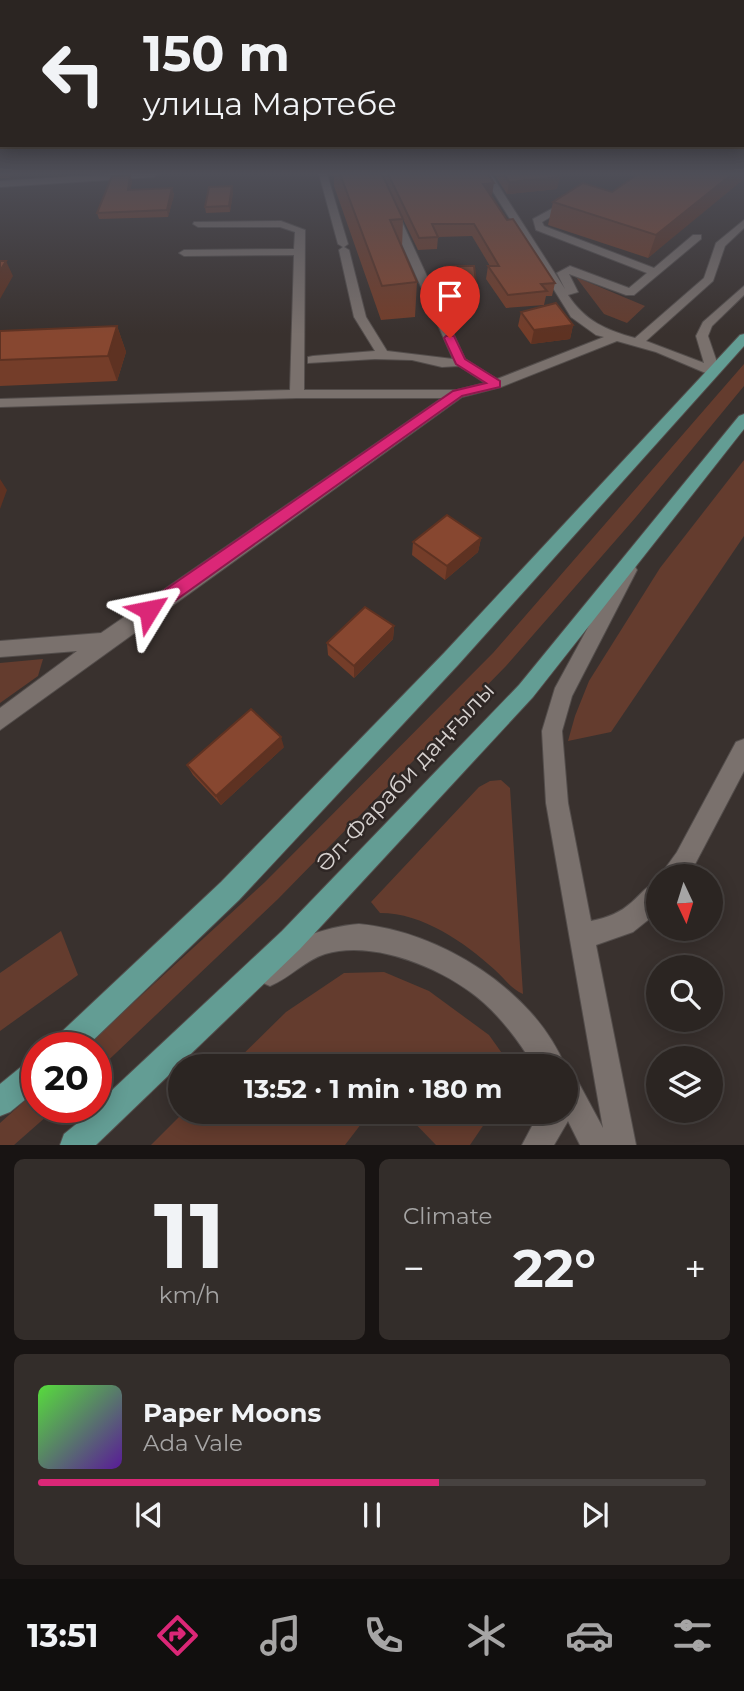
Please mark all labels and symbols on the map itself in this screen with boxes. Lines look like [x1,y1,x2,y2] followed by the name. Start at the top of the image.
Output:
[420,266,480,338] pin
[112,573,186,647] position arrow
[310,676,500,878] street label: Әл-Фараби даңғылы
[646,864,723,942] north arrow
[21,1032,112,1123] speed limit sign: 20

